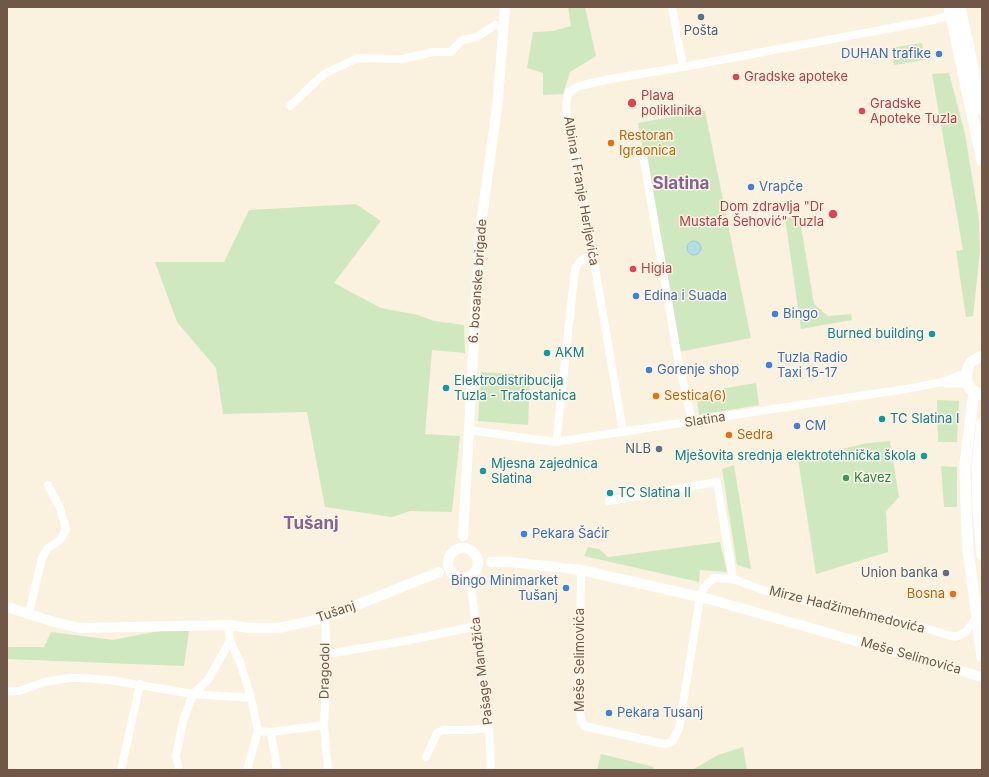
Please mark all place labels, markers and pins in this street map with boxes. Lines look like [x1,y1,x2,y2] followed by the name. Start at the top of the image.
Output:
[696,12,706,22] marker: Pošta
[684,23,718,39] place label: Pošta
[841,46,931,62] place label: DUHAN trafike
[934,49,944,59] marker: DUHAN trafike
[744,69,848,85] place label: Gradske apoteke
[731,72,741,82] marker: Gradske apoteke
[641,88,702,119] place label: Plava poliklinika
[870,96,957,127] place label: Gradske Apoteke Tuzla
[626,97,638,109] marker: Plava poliklinika
[857,106,867,116] marker: Gradske Apoteke Tuzla
[619,128,676,159] place label: Restoran Igraonica
[606,138,616,148] marker: Restoran Igraonica
[759,179,803,195] place label: Vrapče
[746,182,756,192] marker: Vrapče
[679,199,824,230] place label: Dom zdravlja "Dr Mustafa Šehović" Tuzla
[827,208,839,220] marker: Dom zdravlja "Dr Mustafa Šehović" Tuzla
[641,261,672,277] place label: Higia
[628,264,638,274] marker: Higia
[644,288,727,304] place label: Edina i Suada
[631,291,641,301] marker: Edina i Suada
[783,306,818,322] place label: Bingo
[770,309,780,319] marker: Bingo
[827,326,924,342] place label: Burned building
[927,329,937,339] marker: Burned building
[555,345,584,361] place label: AKM
[542,348,552,358] marker: AKM
[777,350,848,381] place label: Tuzla Radio Taxi 15-17
[764,360,774,370] marker: Tuzla Radio Taxi 15-17
[657,362,739,378] place label: Gorenje shop
[644,365,654,375] marker: Gorenje shop
[454,373,576,404] place label: Elektrodistribucija Tuzla - Trafostanica
[441,383,451,393] marker: Elektrodistribucija Tuzla - Trafostanica
[664,388,727,404] place label: Sestica(6)
[651,391,661,401] marker: Sestica(6)
[890,411,959,427] place label: TC Slatina I
[877,414,887,424] marker: TC Slatina I
[805,418,826,434] place label: CM
[792,421,802,431] marker: CM
[737,427,773,443] place label: Sedra
[724,430,734,440] marker: Sedra
[625,441,651,457] place label: NLB
[654,444,664,454] marker: NLB
[675,448,916,464] place label: Mješovita srednja elektrotehnička škola
[919,451,929,461] marker: Mješovita srednja elektrotehnička škola
[491,456,598,487] place label: Mjesna zajednica Slatina
[478,466,488,476] marker: Mjesna zajednica Slatina
[854,470,891,486] place label: Kavez
[841,473,851,483] marker: Kavez
[618,485,691,501] place label: TC Slatina II
[605,488,615,498] marker: TC Slatina II
[532,526,609,542] place label: Pekara Šaćir
[519,529,529,539] marker: Pekara Šaćir
[861,565,938,581] place label: Union banka
[941,568,951,578] marker: Union banka
[451,573,558,604] place label: Bingo Minimarket Tušanj
[561,583,571,593] marker: Bingo Minimarket Tušanj
[907,586,945,602] place label: Bosna
[948,589,958,599] marker: Bosna
[617,705,703,721] place label: Pekara Tusanj
[604,708,614,718] marker: Pekara Tusanj

